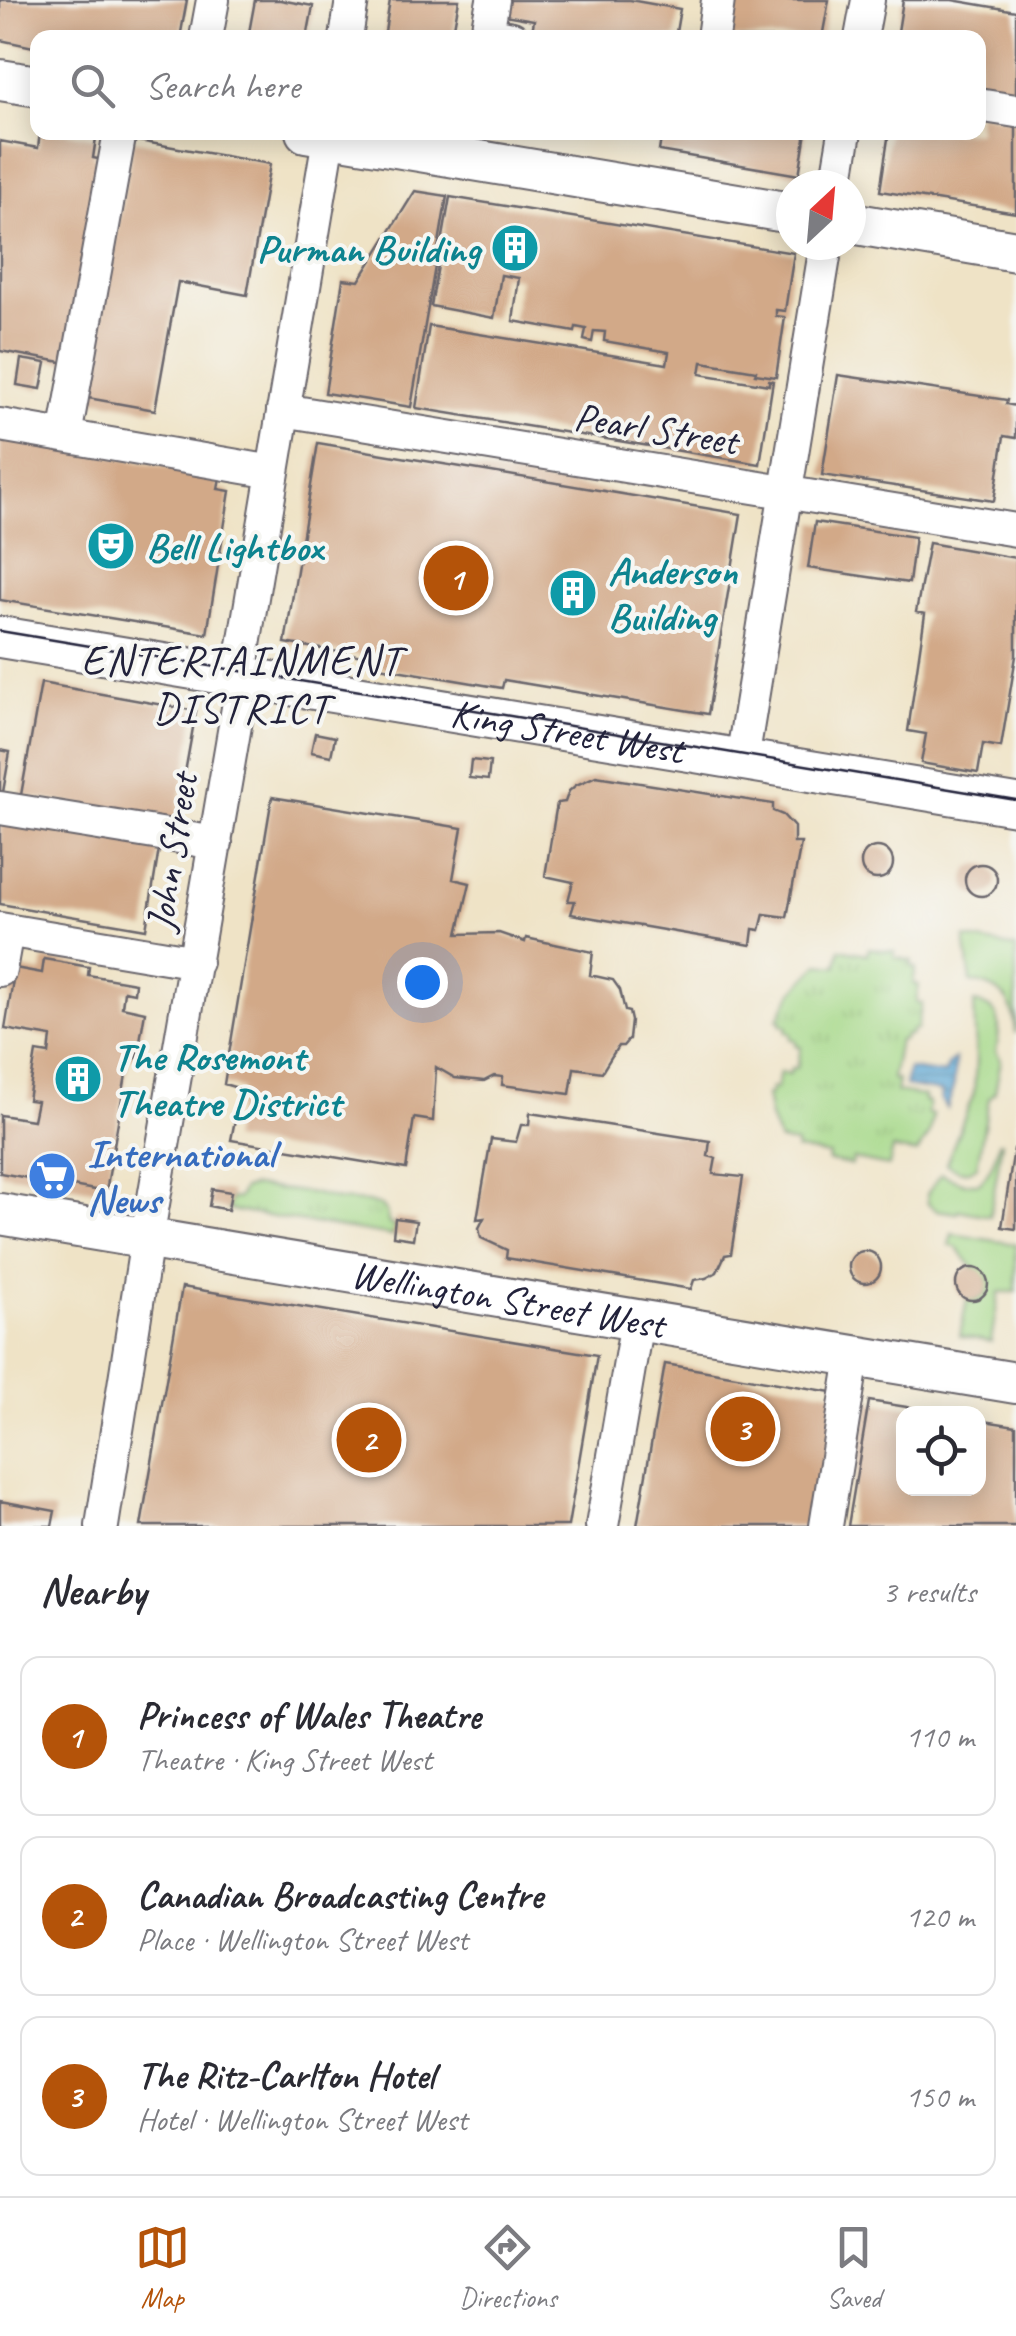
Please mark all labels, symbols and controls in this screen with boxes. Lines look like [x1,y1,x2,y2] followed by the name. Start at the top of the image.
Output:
[30,30,986,140] search box
[65,58,120,113] icon: search
[145,62,300,109] text: Search here
[776,170,866,260] north arrow
[489,222,541,274] building icon: Purman Building
[257,224,483,274] place label: Purman Building
[571,391,744,467] street label: Pearl Street
[85,520,137,572] theatre icon: Bell Lightbox
[146,522,325,572] place label: Bell Lightbox
[424,540,488,616] pin: 1
[608,546,738,642] place label: Anderson Building
[547,567,599,619] building icon: Anderson Building
[81,634,409,735] district label: ENTERTAINMENT DISTRICT
[447,688,691,776] street label: King Street West
[135,766,210,936] street label: John Street
[397,957,448,1008] your location
[113,1032,345,1128] place label: The Rosemont Theatre District
[52,1053,104,1105] building icon: The Rosemont Theatre District
[87,1129,282,1225] place label: International News
[26,1150,78,1202] supermarket icon: International News
[348,1249,672,1351] street label: Wellington Street West
[710,1392,776,1466] pin: 3
[336,1402,402,1478] pin: 2
[896,1406,986,1496] map controls
[896,1406,986,1496] button: locate
[40,1565,146,1618] text: Nearby
[882,1571,976,1612] text: 3 results
[137,1692,481,1739] text: Princess of Wales Theatre
[67,1716,82,1757] text: 1
[905,1716,974,1757] text: 110 m
[137,1739,432,1780] text: Theatre · King Street West
[137,1872,542,1919] text: Canadian Broadcasting Centre
[67,1896,82,1937] text: 2
[905,1896,974,1937] text: 120 m
[137,1919,468,1960] text: Place · Wellington Street West
[137,2052,434,2099] text: The Ritz-Carlton Hotel
[67,2076,82,2117] text: 3
[905,2076,974,2117] text: 150 m
[137,2099,467,2140] text: Hotel · Wellington Street West
[135,2220,190,2315] tab: Map
[459,2220,557,2315] tab: Directions
[826,2220,881,2315] tab: Saved

